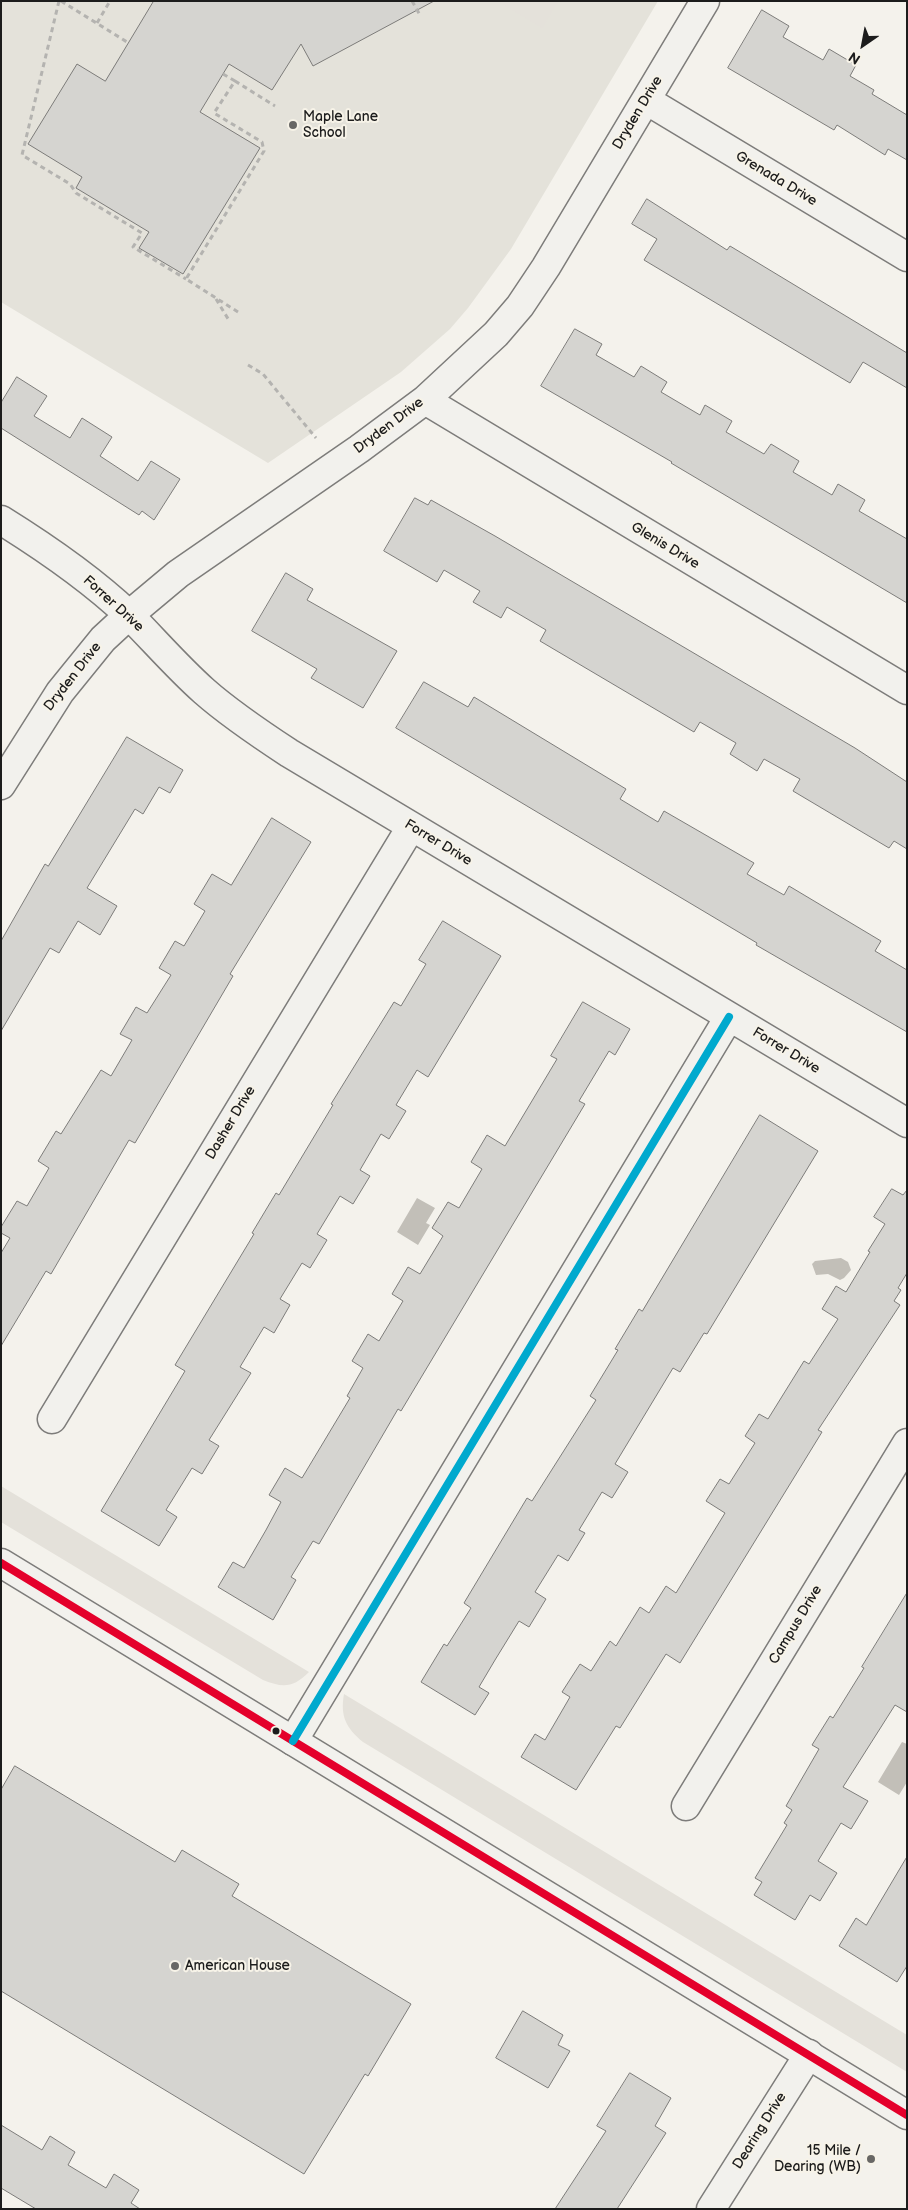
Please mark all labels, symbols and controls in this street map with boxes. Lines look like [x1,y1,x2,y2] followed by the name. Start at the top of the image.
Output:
[838,20,888,70] north arrow
[846,48,864,68] text: N
[609,73,667,153] street label: Dryden Drive
[303,109,378,142] place label: Maple Lane School
[287,119,299,131] marker: Maple Lane School
[732,148,820,210] street label: Grenada Drive
[351,394,427,458] street label: Dryden Drive
[628,519,702,573] street label: Glenis Drive
[79,572,147,636] street label: Forrer Drive
[41,639,105,715] street label: Dryden Drive
[401,816,475,870] street label: Forrer Drive
[749,1024,823,1078] street label: Forrer Drive
[203,1083,259,1163] street label: Dasher Drive
[766,1583,826,1667] street label: Campus Drive
[271,1726,281,1736] unlabelled marker
[185,1958,290,1974] place label: American House
[169,1960,181,1972] marker: American House
[730,2090,790,2172] street label: Dearing Drive
[774,2143,861,2176] place label: 15 Mile / Dearing (WB)
[865,2153,877,2165] marker: 15 Mile / Dearing (WB)

